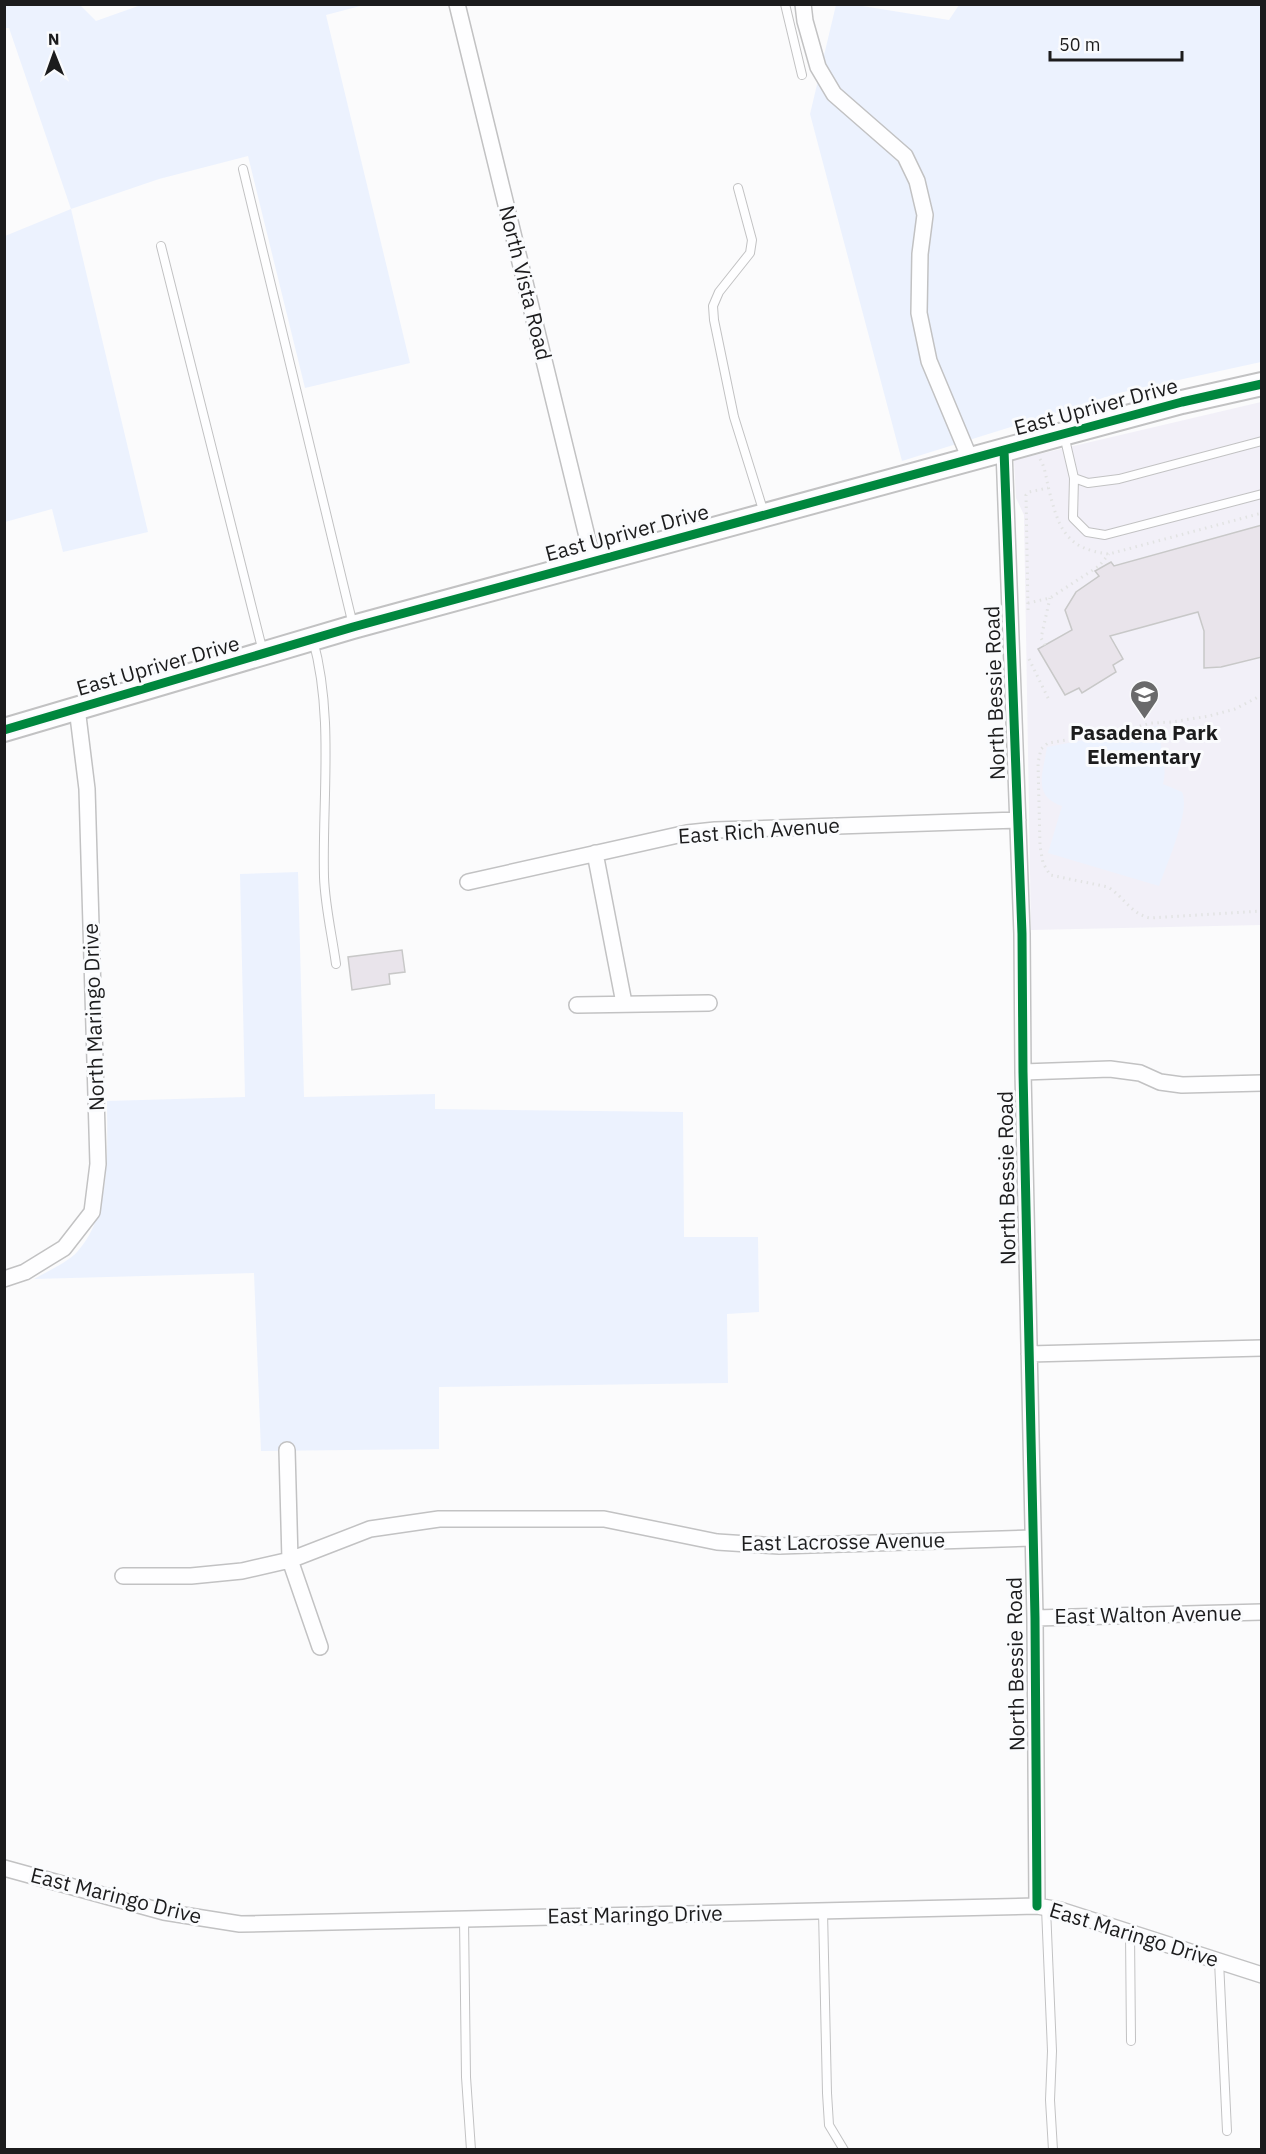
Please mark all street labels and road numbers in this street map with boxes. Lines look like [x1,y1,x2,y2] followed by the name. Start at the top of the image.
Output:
[493,202,559,363] street label: North Vista Road
[1011,371,1181,441] street label: East Upriver Drive
[542,497,712,567] street label: East Upriver Drive
[977,605,1011,781] street label: North Bessie Road
[73,628,242,702] street label: East Upriver Drive
[677,810,841,850] street label: East Rich Avenue
[76,922,110,1112] street label: North Maringo Drive
[990,1091,1022,1265] street label: North Bessie Road
[741,1525,945,1557] street label: East Lacrosse Avenue
[999,1577,1031,1751] street label: North Bessie Road
[1054,1598,1242,1630] street label: East Walton Avenue
[28,1860,205,1930] street label: East Maringo Drive
[1046,1895,1222,1973] street label: East Maringo Drive
[547,1898,723,1930] street label: East Maringo Drive

